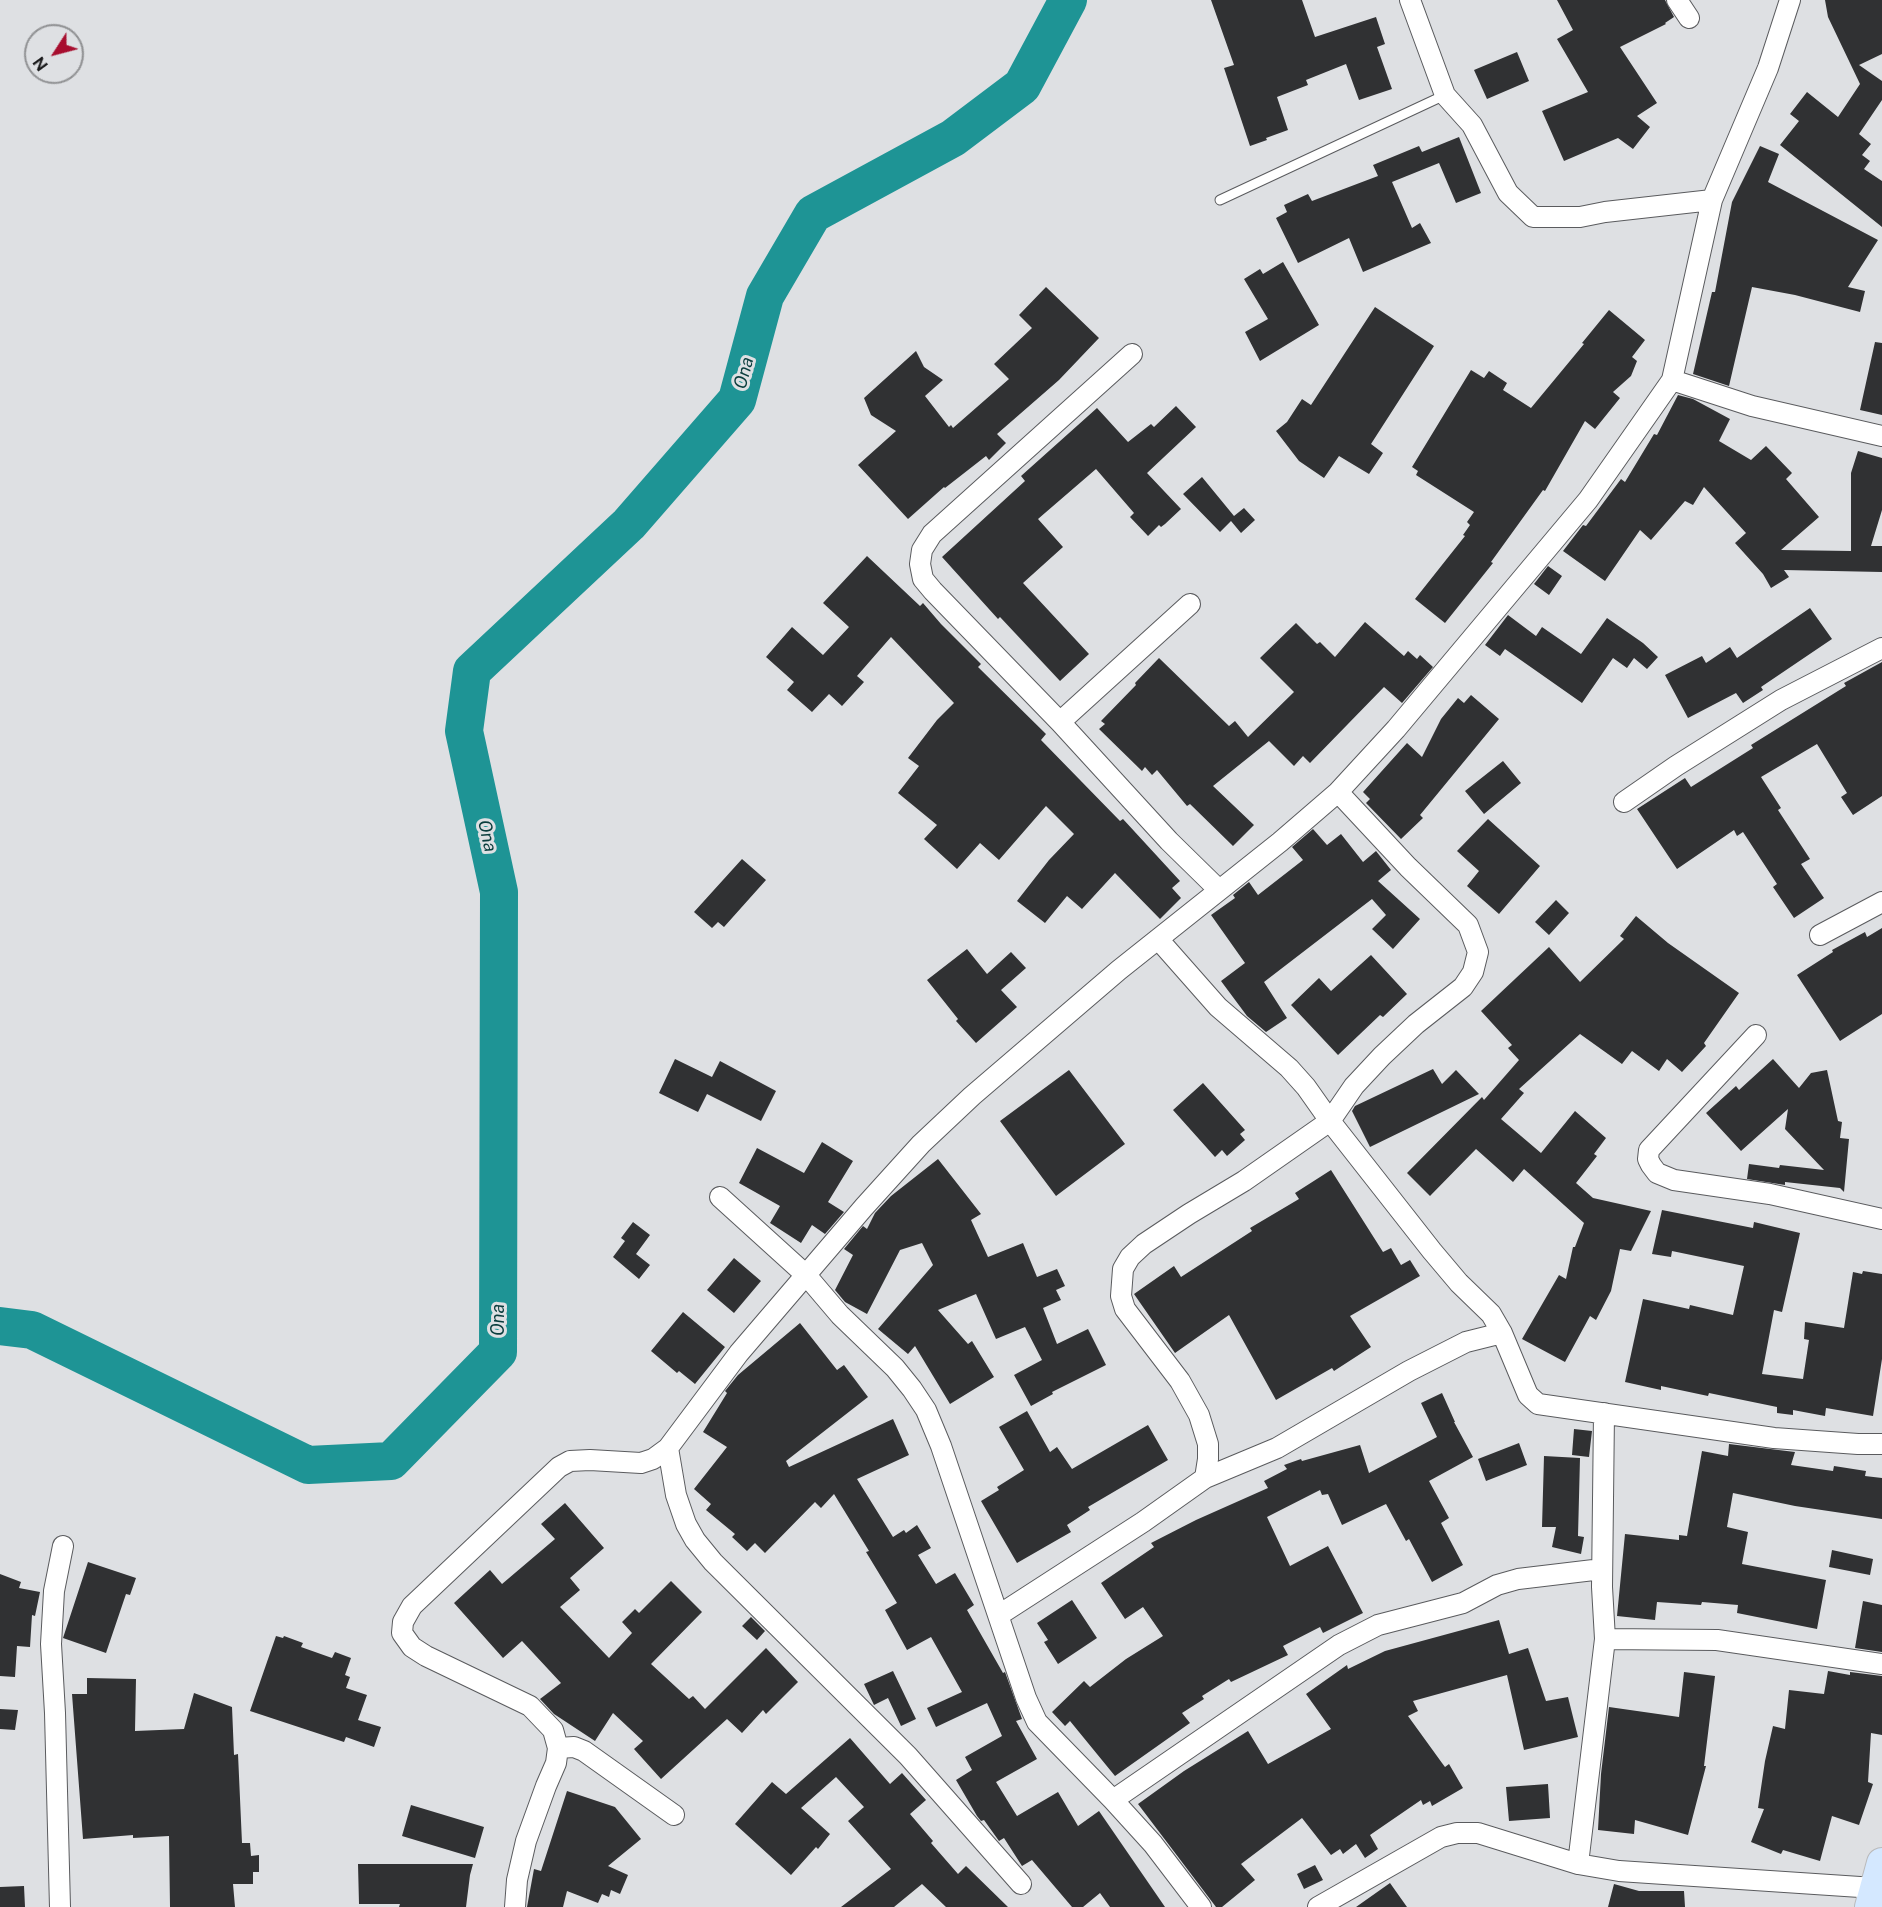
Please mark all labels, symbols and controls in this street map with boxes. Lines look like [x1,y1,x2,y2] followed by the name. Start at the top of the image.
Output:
[24,24,84,84] north arrow
[29,53,52,74] text: N
[729,355,759,391] water label: Ona
[473,818,501,854] water label: Ona
[487,1304,509,1336] water label: Ona

